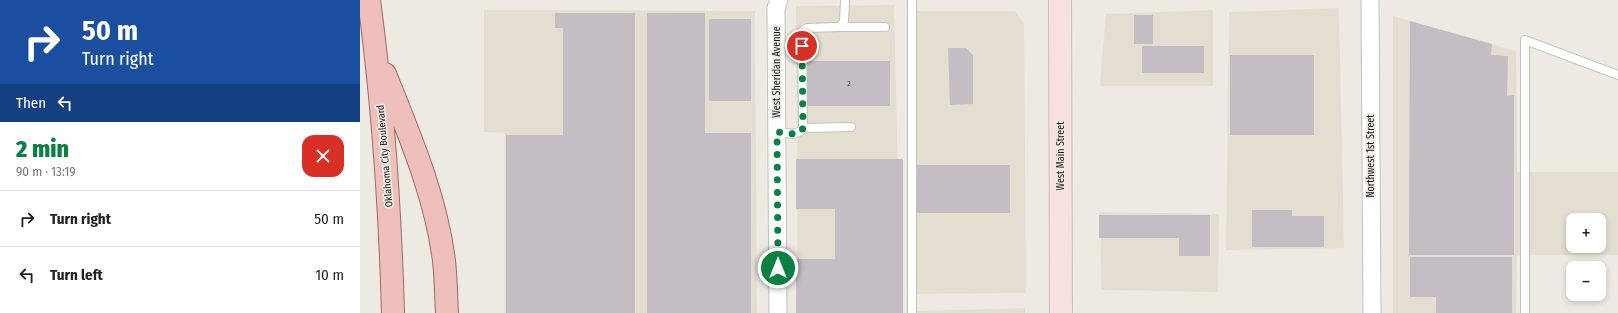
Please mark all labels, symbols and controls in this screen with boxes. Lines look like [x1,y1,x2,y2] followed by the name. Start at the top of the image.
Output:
[82,14,138,47] text: 50 m
[16,16,68,68] icon: right
[771,26,783,118] street label: West Sheridan Avenue
[785,29,819,63] pin
[791,35,813,57] icon: arrive
[82,48,154,70] text: Turn right
[847,79,851,88] house number: 2
[54,92,76,114] icon: left
[16,94,46,112] text: Then
[375,104,395,208] street label: Oklahoma City Boulevard
[1365,114,1377,198] street label: Northwest 1st Street
[1055,121,1067,190] street label: West Main Street
[16,135,69,163] text: 2 min
[302,135,344,177] button: close
[16,164,76,179] text: 90 m · 13:19
[16,208,38,230] icon: right
[50,210,111,228] text: Turn right
[314,210,344,228] text: 50 m
[1566,213,1606,301] map controls
[1566,213,1606,253] button: +
[757,247,799,289] position arrow
[1566,261,1606,301] button: −
[16,264,38,286] icon: left
[50,266,103,284] text: Turn left
[315,266,344,284] text: 10 m

